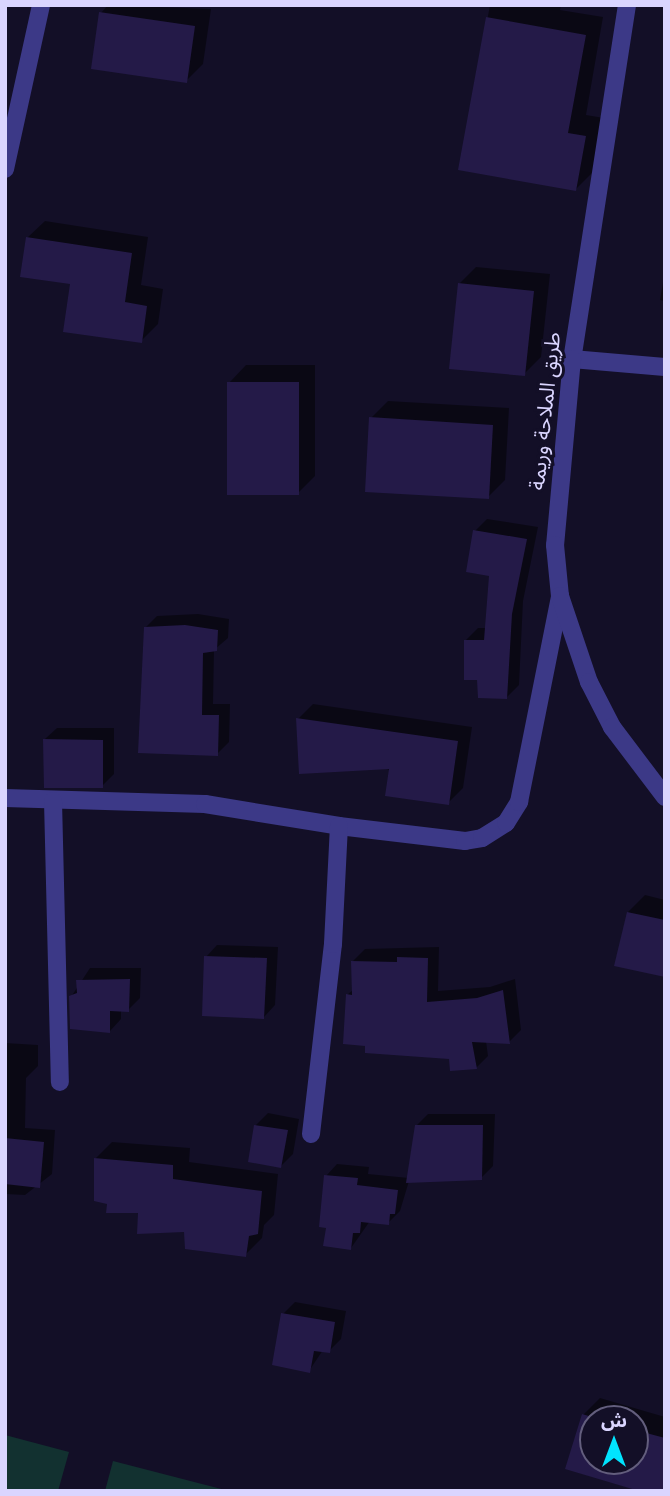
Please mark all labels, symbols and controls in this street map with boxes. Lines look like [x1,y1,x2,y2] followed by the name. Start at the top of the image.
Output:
[524,331,566,491] street label: طريق الملاحة وريمة
[579,1405,649,1475] north arrow
[601,1408,627,1433] text: ش

